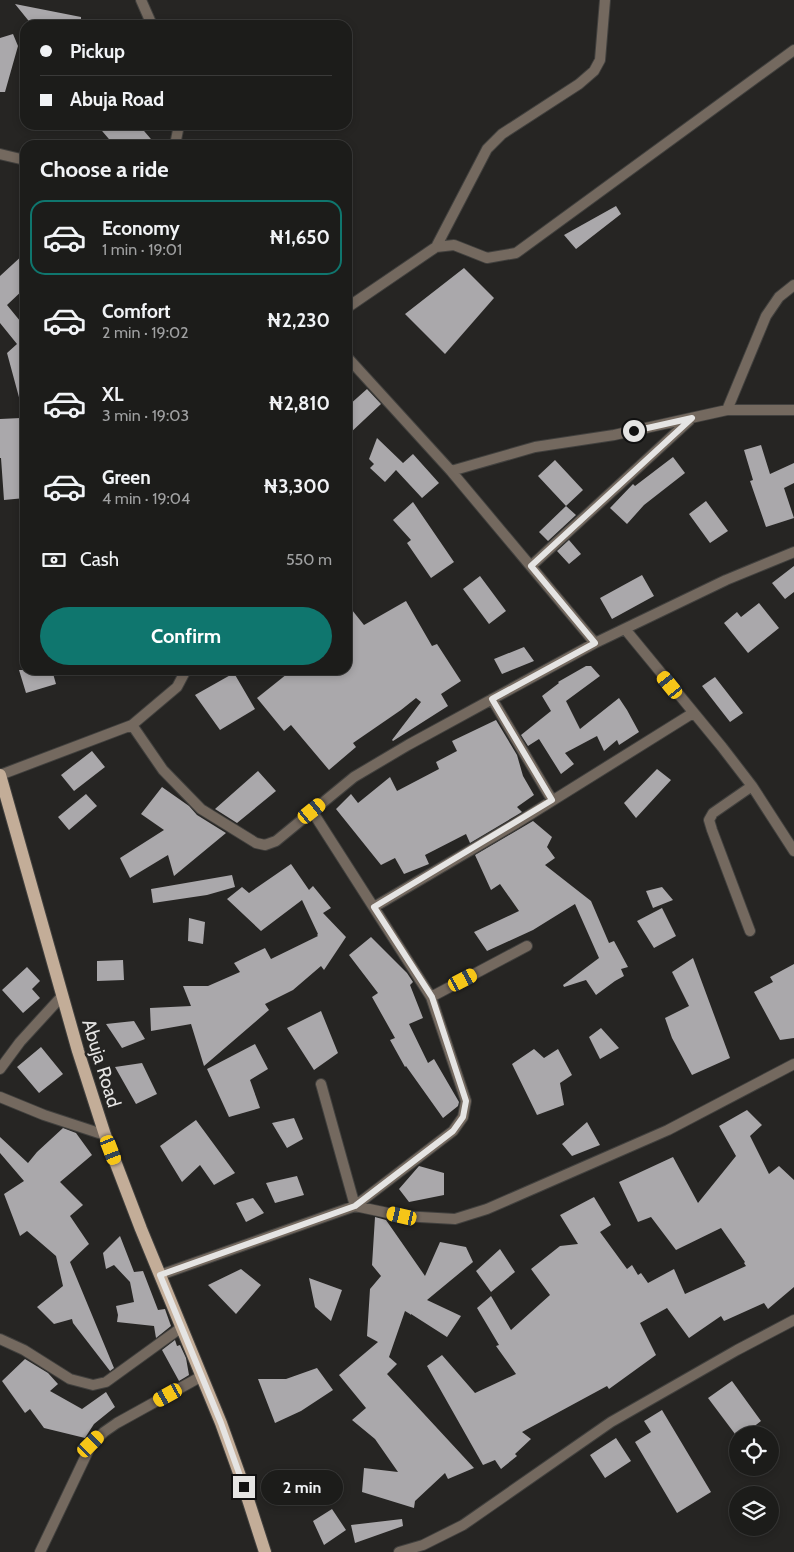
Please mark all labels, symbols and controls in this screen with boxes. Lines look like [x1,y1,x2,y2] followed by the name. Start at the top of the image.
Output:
[70,40,125,63] text: Pickup
[70,88,164,111] text: Abuja Road
[40,156,169,183] text: Choose a ride
[42,215,87,260] icon: car
[102,217,180,240] text: Economy
[269,226,330,249] text: ₦1,650
[102,240,182,259] text: 1 min · 19:01
[42,298,87,343] icon: car
[102,300,171,323] text: Comfort
[267,309,330,332] text: ₦2,230
[102,323,189,342] text: 2 min · 19:02
[42,381,87,426] icon: car
[102,383,123,406] text: XL
[268,392,330,415] text: ₦2,810
[102,406,189,425] text: 3 min · 19:03
[623,420,645,442] route start
[42,464,87,509] icon: car
[102,466,151,489] text: Green
[263,475,330,498] text: ₦3,300
[102,489,190,508] text: 4 min · 19:04
[40,546,68,574] icon: cash
[80,548,119,571] text: Cash
[286,550,332,569] text: 550 m
[40,607,332,665] button: Confirm
[654,669,685,701] car
[295,796,328,826] car
[446,966,479,994] car
[77,1016,126,1110] street label: Abuja Road
[98,1133,123,1167] car
[385,1205,418,1227] car
[151,1381,184,1409] car
[729,1426,779,1536] map controls
[729,1426,779,1476] button: locate
[75,1428,106,1460] car
[262,1470,344,1504] callout: 2 min
[233,1476,255,1498] route end
[283,1478,321,1497] text: 2 min
[729,1486,779,1536] button: layers

